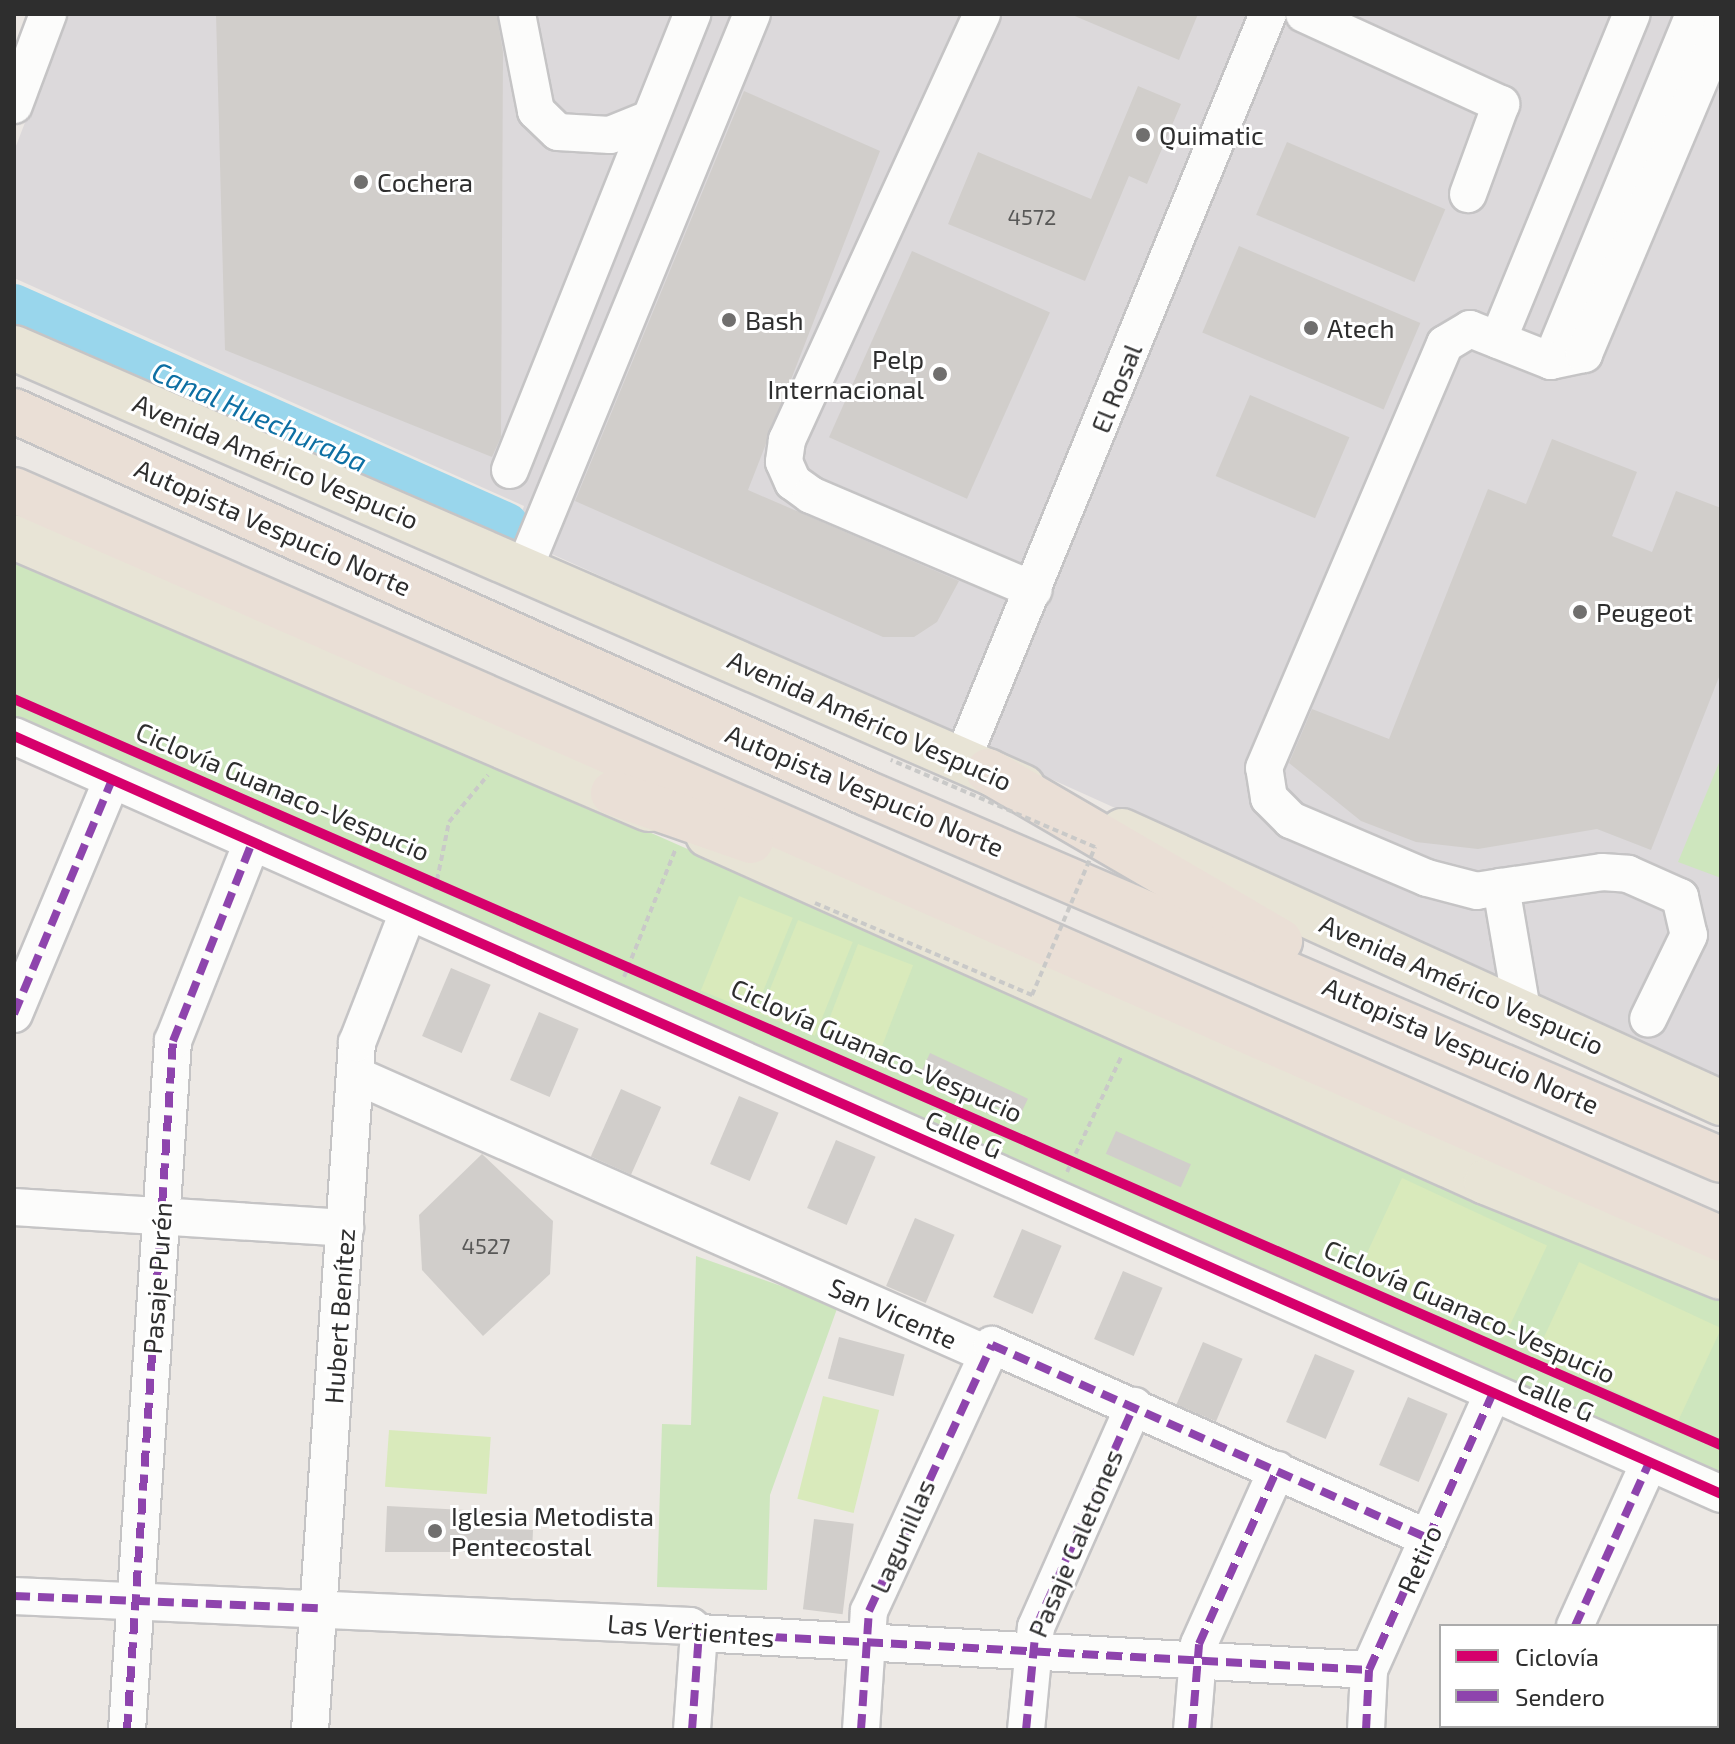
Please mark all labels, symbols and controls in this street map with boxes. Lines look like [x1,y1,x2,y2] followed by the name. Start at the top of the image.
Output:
[1159,119,1264,151] place label: Quimatic
[1134,126,1152,144] marker: Quimatic
[377,166,473,198] place label: Cochera
[352,173,370,191] marker: Cochera
[1008,204,1056,230] house number: 4572
[745,304,804,336] place label: Bash
[720,311,738,329] marker: Bash
[1327,312,1395,344] place label: Atech
[1302,319,1320,337] marker: Atech
[1084,339,1148,437] street label: El Rosal
[767,343,924,404] place label: Pelp Internacional
[147,353,373,479] water label: Canal Huechuraba
[931,365,949,383] marker: Pelp Internacional
[128,386,424,536] street label: Avenida Américo Vespucio
[130,452,416,602] street label: Autopista Vespucio Norte
[1596,596,1693,628] place label: Peugeot
[1571,603,1589,621] marker: Peugeot
[723,643,1017,797] street label: Avenida Américo Vespucio
[132,715,434,867] street label: Ciclovía Guanaco-Vespucio
[721,717,1009,863] street label: Autopista Vespucio Norte
[1315,907,1609,1061] street label: Avenida Américo Vespucio
[1318,970,1604,1120] street label: Autopista Vespucio Norte
[726,972,1028,1128] street label: Ciclovía Guanaco-Vespucio
[921,1103,1007,1165] street label: Calle G
[136,1201,178,1355] street label: Pasaje Purén
[317,1227,361,1405] street label: Hubert Benítez
[462,1233,510,1259] house number: 4527
[1319,1233,1621,1389] street label: Ciclovía Guanaco-Vespucio
[824,1271,962,1355] street label: San Vicente
[1513,1366,1599,1428] street label: Calle G
[1021,1444,1129,1642] street label: Pasaje Caletones
[863,1474,941,1598] street label: Lagunillas
[451,1500,654,1562] place label: Iglesia Metodista Pentecostal
[1390,1520,1448,1598] street label: Retiro
[426,1522,444,1540] marker: Iglesia Metodista Pentecostal
[606,1607,776,1653] street label: Las Vertientes
[1439,1624,1719,1728] legend
[1515,1642,1599,1671] text: Ciclovía
[1515,1682,1605,1711] text: Sendero

